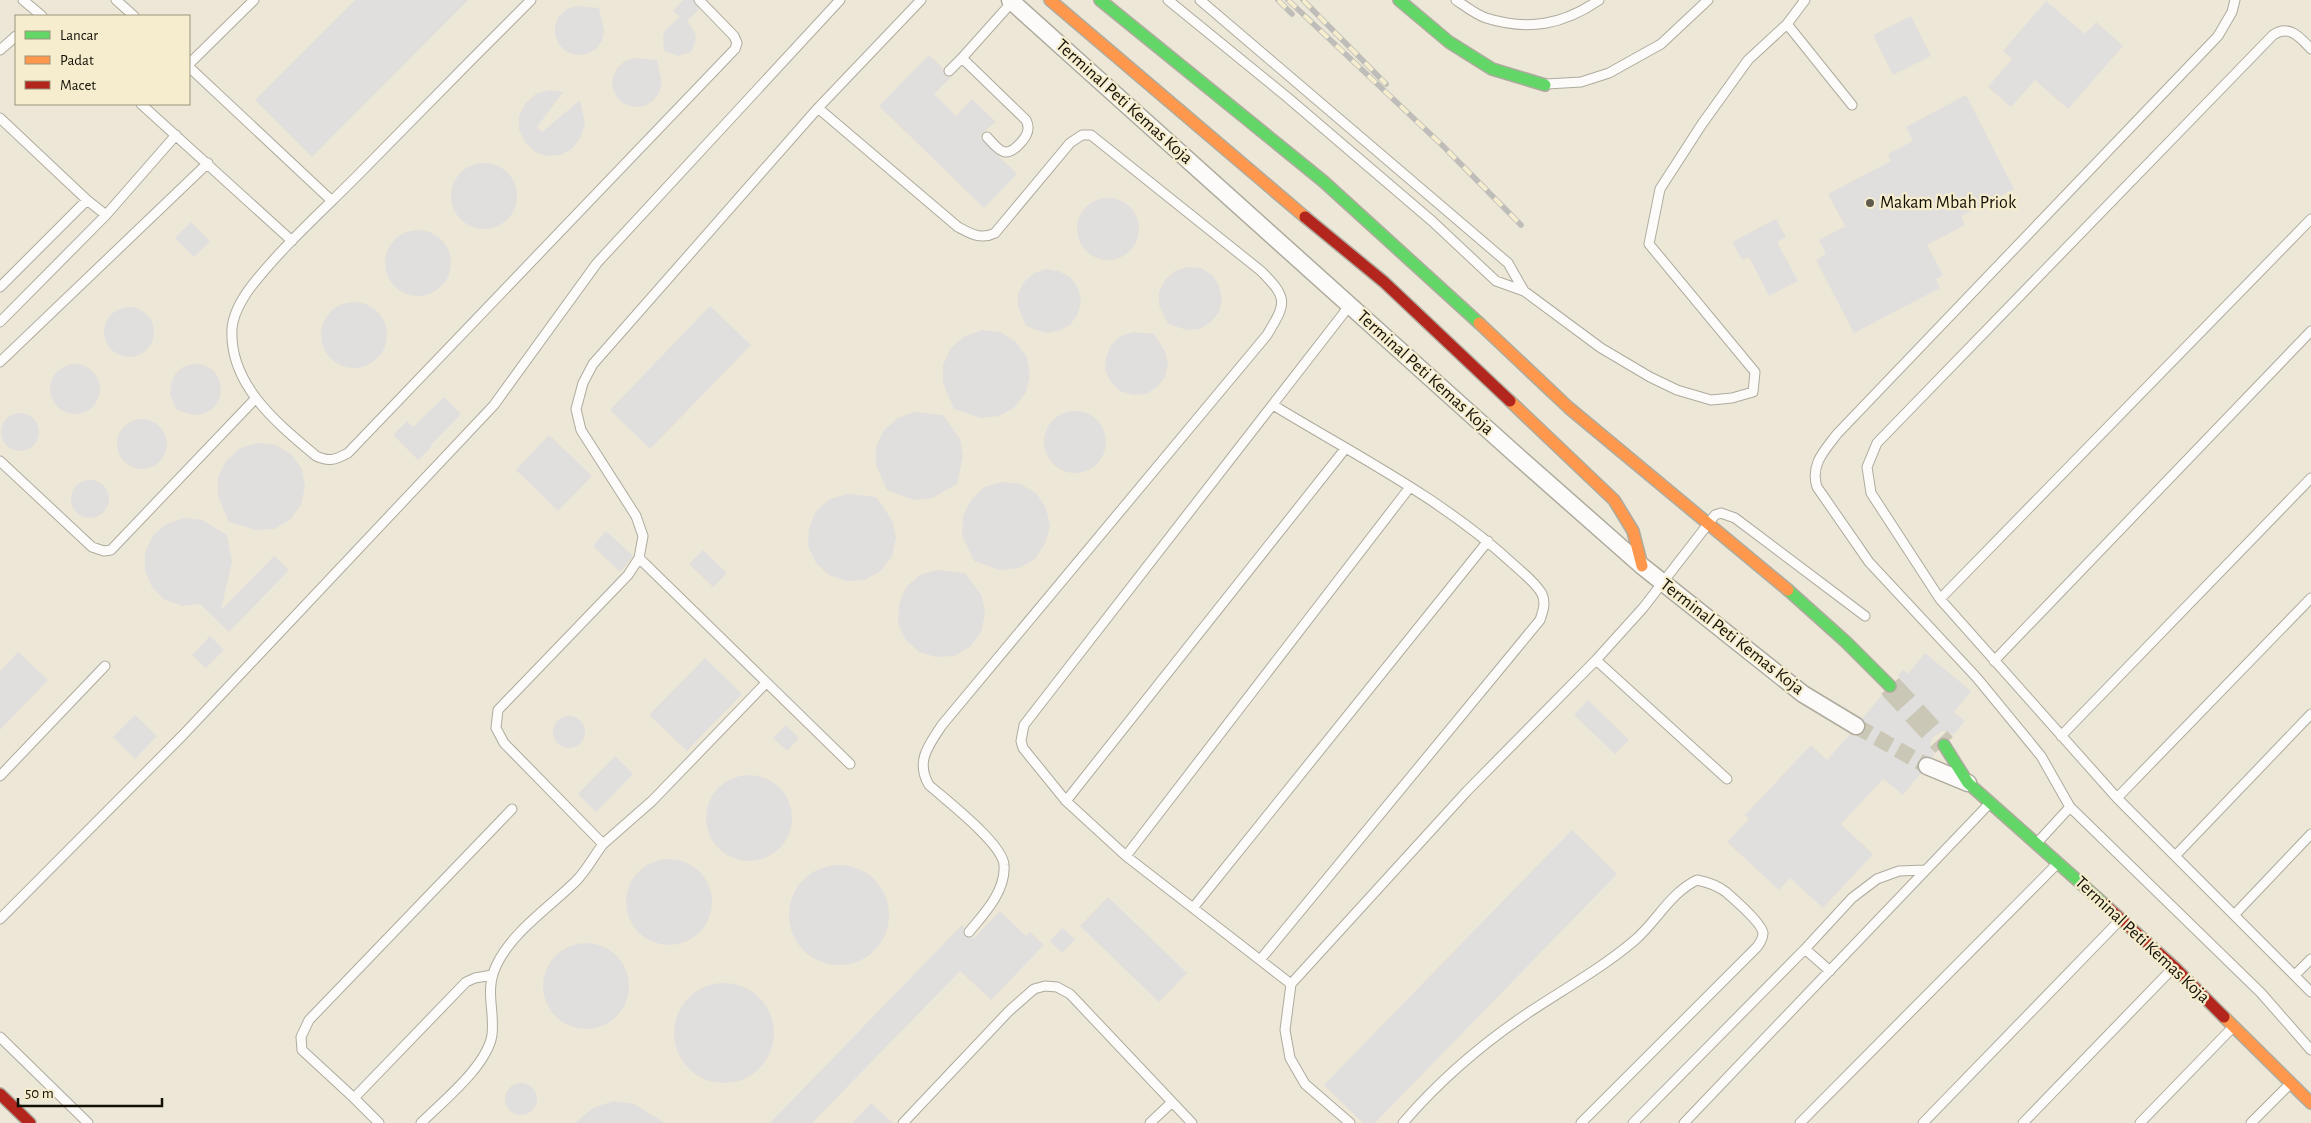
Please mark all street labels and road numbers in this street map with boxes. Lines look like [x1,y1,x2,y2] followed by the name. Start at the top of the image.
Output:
[1052,36,1196,168] street label: Terminal Peti Kemas Koja
[1353,307,1497,439] street label: Terminal Peti Kemas Koja
[1657,575,1807,699] street label: Terminal Peti Kemas Koja
[2071,873,2213,1007] street label: Terminal Peti Kemas Koja

